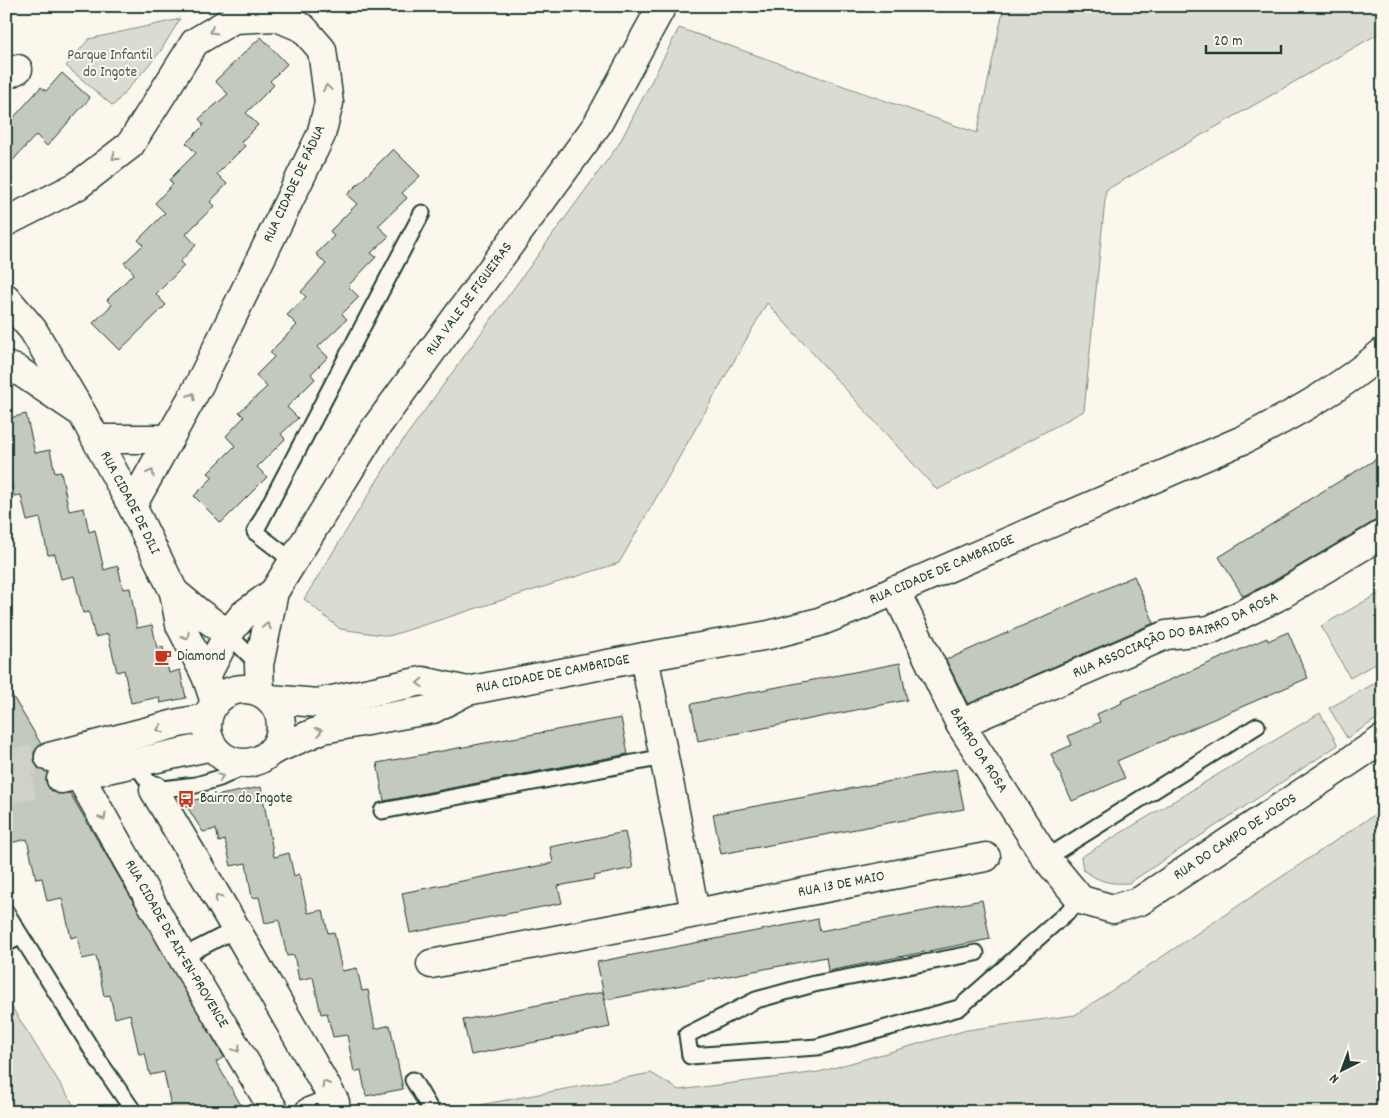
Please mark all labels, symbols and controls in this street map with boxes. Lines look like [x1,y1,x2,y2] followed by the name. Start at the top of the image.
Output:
[1206,22,1282,54] scale bar
[210,25,219,35] one-way arrow
[1214,31,1242,53] text: 20 m
[67,45,153,84] park label: Parque Infantil do Ingote
[322,83,333,91] one-way arrow
[258,121,332,247] street label: RUA CIDADE DE PÁDUA
[111,152,120,161] one-way arrow
[421,238,519,360] street label: RUA VALE DE FIGUEIRAS
[186,393,196,402] one-way arrow
[94,447,165,559] street label: RUA CIDADE DE DILI
[144,469,154,478] one-way arrow
[866,529,1018,611] street label: RUA CIDADE DE CAMBRIDGE
[1069,587,1282,685] street label: RUA ASSOCIAÇÃO DO BAIRRO DA ROSA
[261,622,272,631] one-way arrow
[179,630,189,639] one-way arrow
[177,646,225,668] place label: Diamond
[153,647,173,667] cafe icon: Diamond
[474,649,632,700] street label: RUA CIDADE DE CAMBRIDGE
[415,678,423,689] one-way arrow
[943,704,1013,798] street label: BAIRRO DA ROSA
[156,723,164,733] one-way arrow
[314,727,322,737] one-way arrow
[215,773,224,783] one-way arrow
[200,788,293,810] place label: Bairro do Ingote
[1169,788,1302,886] street label: RUA DO CAMPO DE JOGOS
[176,789,196,809] bus stop icon: Bairro do Ingote
[96,812,106,821] one-way arrow
[118,856,233,1033] street label: RUA CIDADE DE AIX-EN-PROVENCE
[796,866,887,904] street label: RUA 13 DE MAIO
[214,894,224,903] one-way arrow
[231,1043,241,1052] one-way arrow
[1316,1046,1366,1096] north arrow
[1325,1068,1344,1088] text: N
[321,1081,331,1090] one-way arrow

